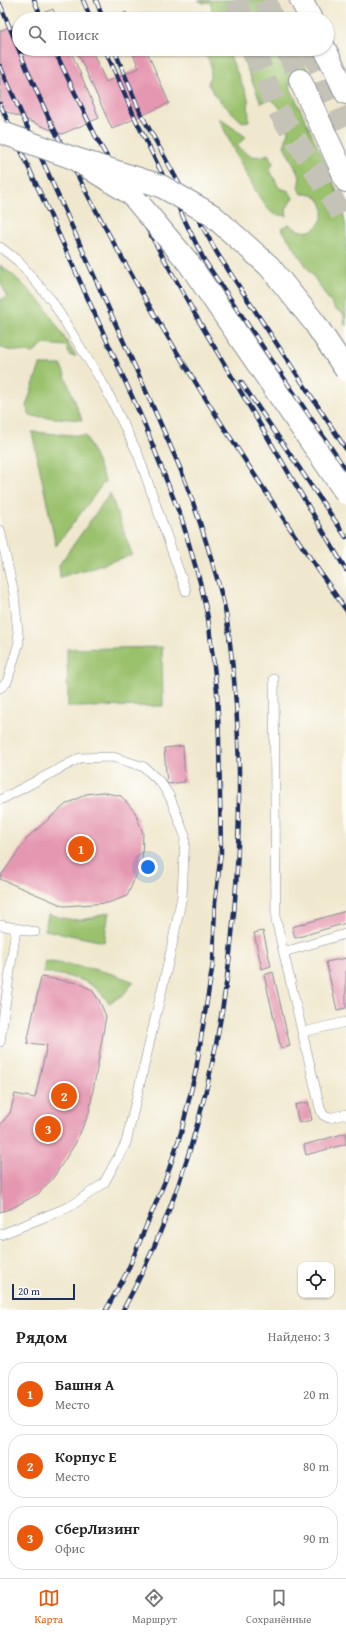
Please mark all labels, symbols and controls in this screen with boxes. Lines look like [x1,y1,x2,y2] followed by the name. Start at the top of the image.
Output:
[12,12,334,56] search box
[26,23,48,45] icon: search
[58,24,99,45] text: Поиск
[68,834,94,864] pin: 1
[138,857,158,877] your location
[51,1081,77,1111] pin: 2
[35,1114,61,1144] pin: 3
[298,1262,334,1298] map controls
[298,1262,334,1298] button: locate
[12,1282,75,1301] scale bar
[18,1283,40,1299] text: 20 m
[16,1324,67,1349] text: Рядом
[268,1327,330,1346] text: Найдено: 3
[55,1374,114,1395] text: Башня А
[27,1385,33,1404] text: 1
[303,1385,329,1404] text: 20 m
[55,1395,90,1414] text: Место
[55,1446,117,1467] text: Корпус E
[27,1457,33,1476] text: 2
[303,1457,329,1476] text: 80 m
[55,1467,90,1486] text: Место
[55,1518,139,1539] text: СберЛизинг
[27,1529,33,1548] text: 3
[303,1529,329,1548] text: 90 m
[55,1539,85,1558] text: Офис
[34,1587,63,1627] tab: Карта
[132,1587,177,1627] tab: Маршрут
[246,1587,311,1627] tab: Сохранённые

